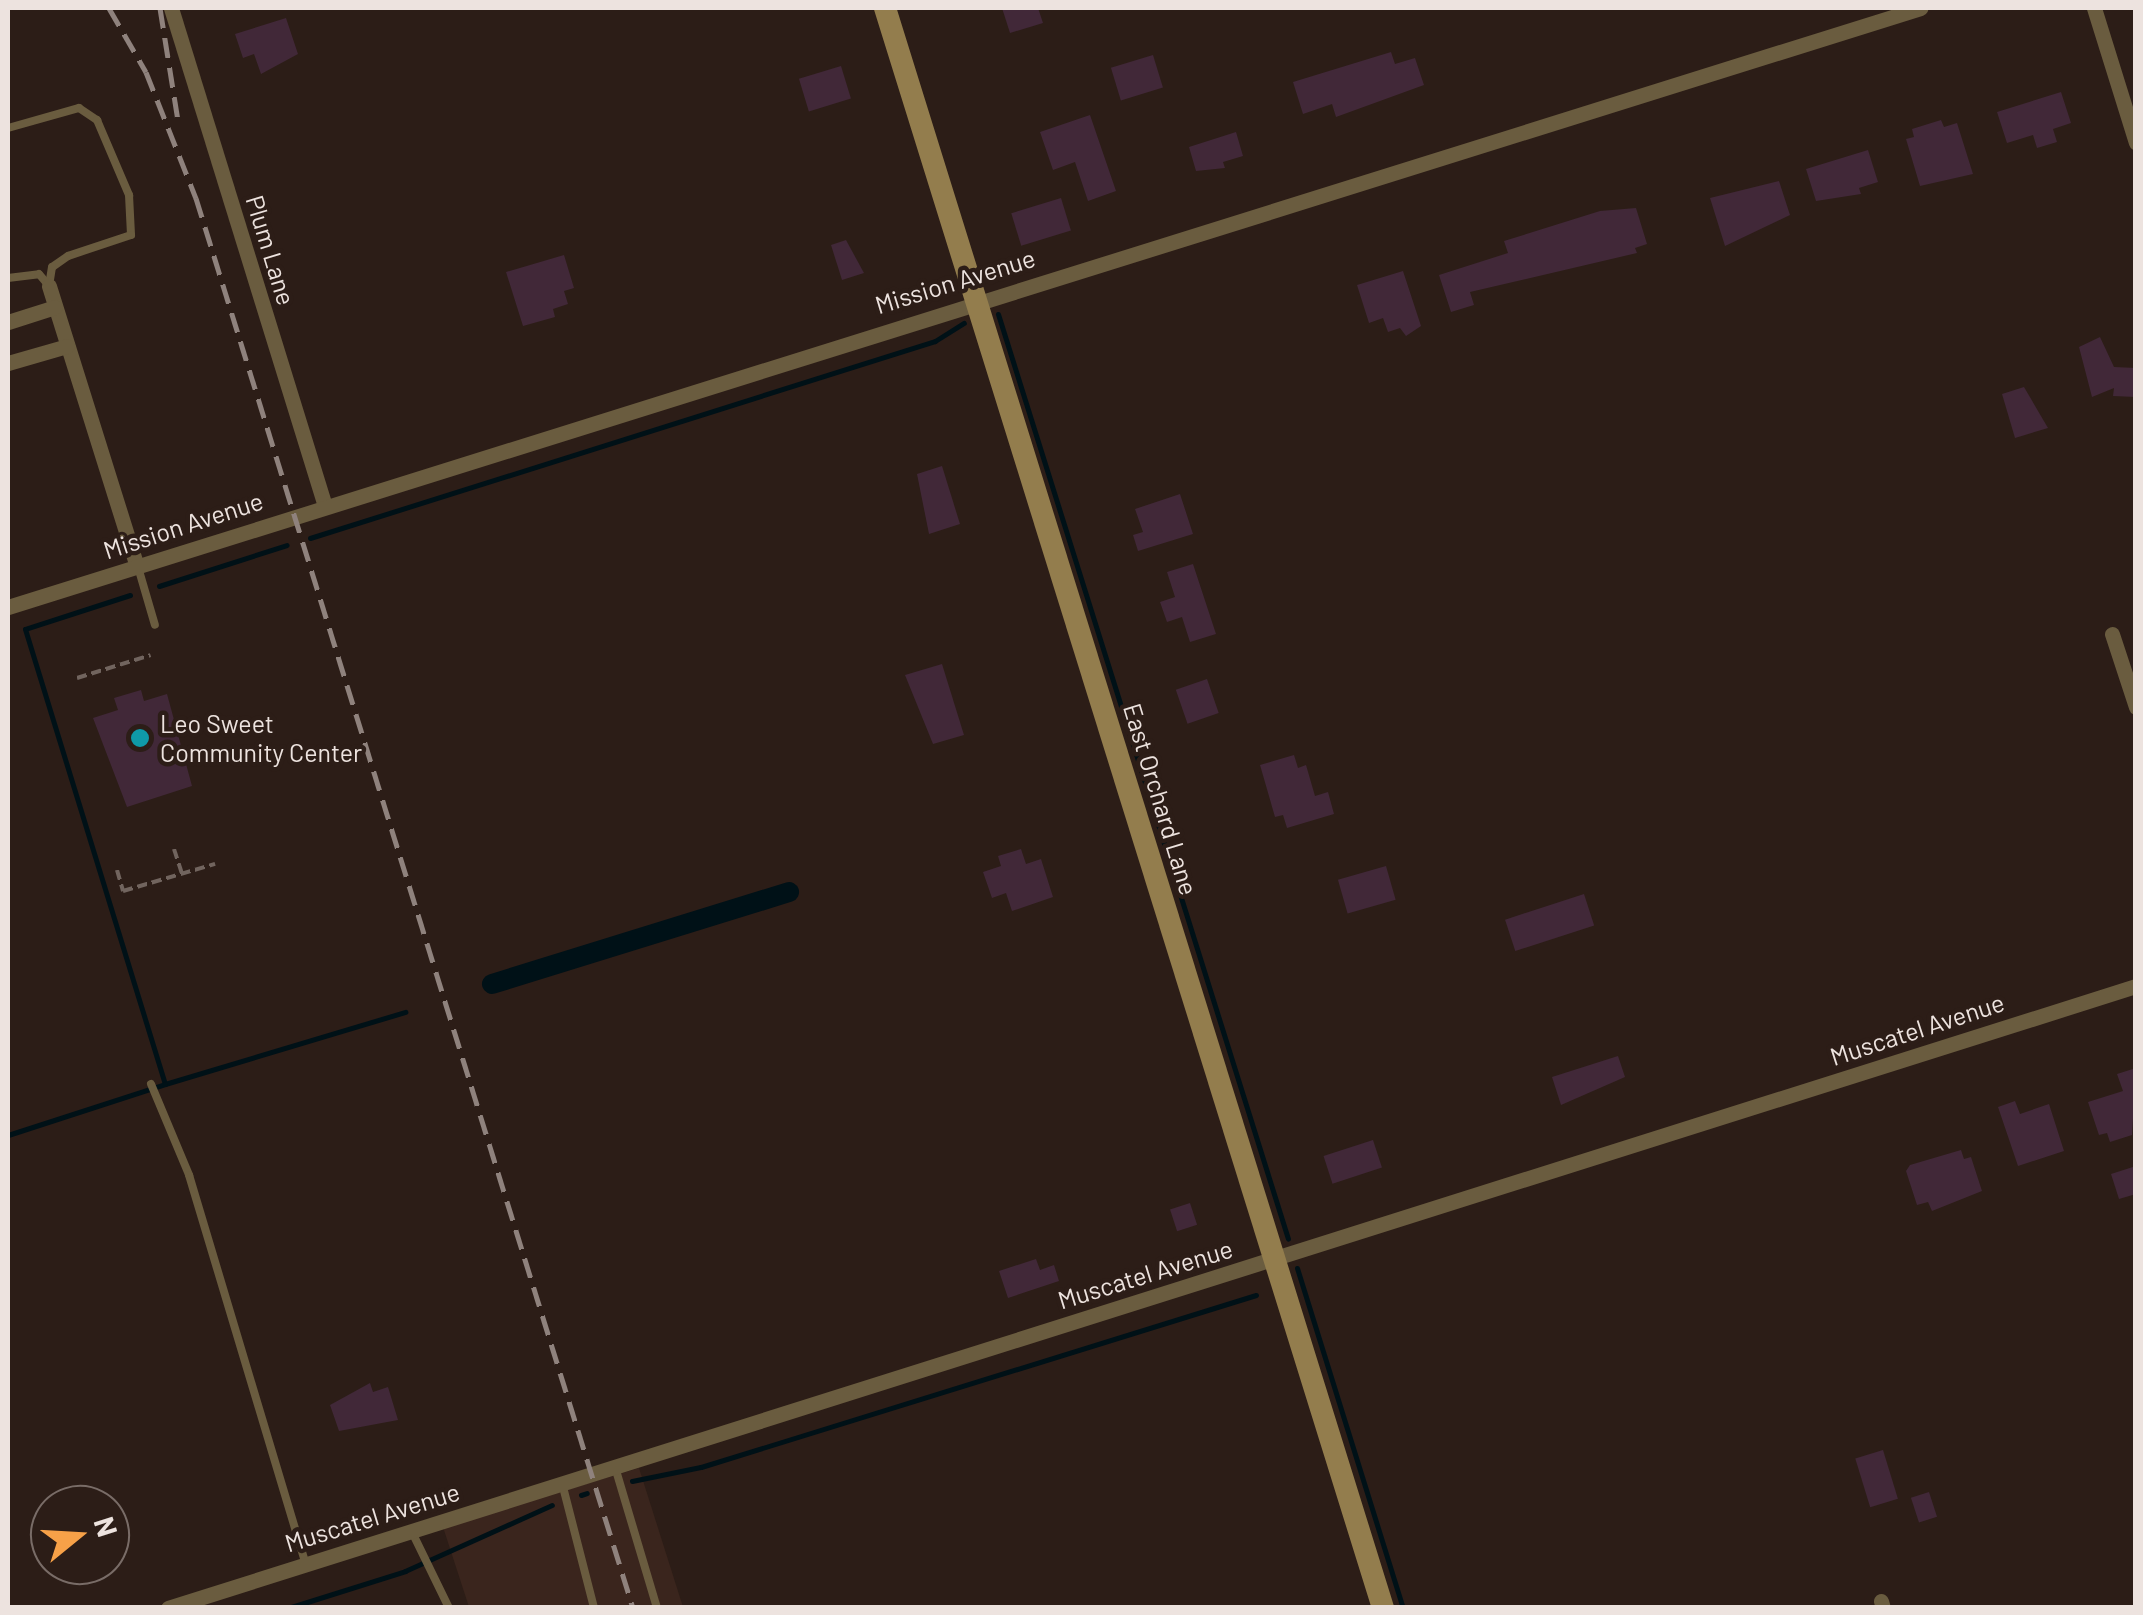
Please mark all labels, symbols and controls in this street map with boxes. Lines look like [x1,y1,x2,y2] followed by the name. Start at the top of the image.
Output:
[240,191,302,309] street label: Plum Lane
[871,242,1039,320] street label: Mission Avenue
[99,485,267,565] street label: Mission Avenue
[1118,699,1204,899] street label: East Orchard Lane
[160,709,362,768] place label: Leo Sweet Community Center
[129,727,151,749] marker: Leo Sweet Community Center
[1826,987,2008,1071] street label: Muscatel Avenue
[1054,1233,1236,1315] street label: Muscatel Avenue
[281,1476,463,1558] street label: Muscatel Avenue
[30,1485,130,1585] north arrow
[88,1512,126,1540] text: N

